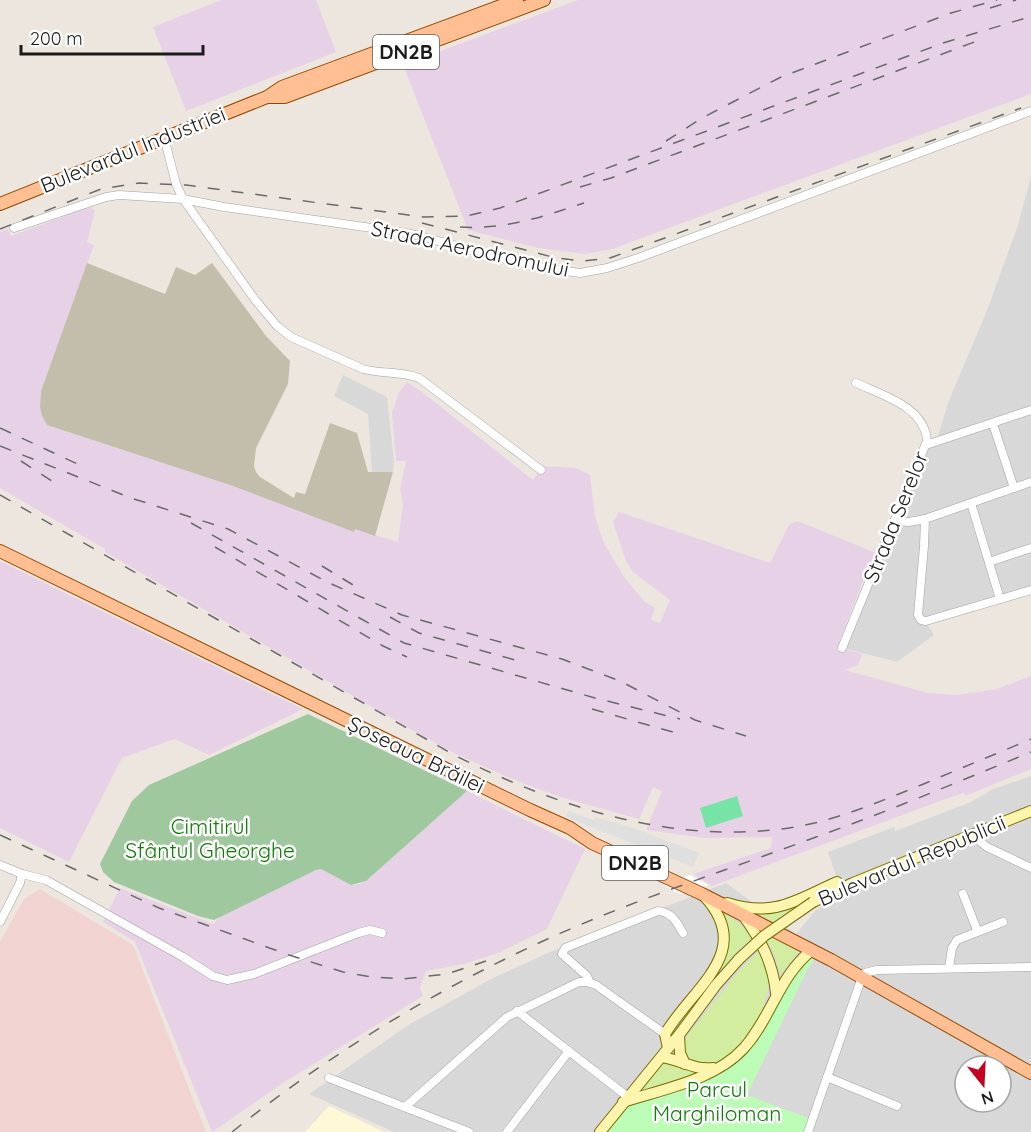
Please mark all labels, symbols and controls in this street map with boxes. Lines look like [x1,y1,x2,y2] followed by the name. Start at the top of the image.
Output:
[21,18,202,56] scale bar
[30,27,83,50] text: 200 m
[373,35,439,69] road number: DN2B
[36,100,229,198] street label: Bulevardul Industriei
[369,214,572,282] street label: Strada Aerodromului
[857,447,933,586] street label: Strada Serelor
[344,710,489,798] street label: Șoseaua Brăilei
[814,809,1009,911] street label: Bulevardul Republicii
[125,813,295,863] park label: Cimitirul Sfântul Gheorghe
[602,846,668,880] road number: DN2B
[953,1054,1013,1114] north arrow
[653,1076,781,1126] park label: Parcul Marghiloman
[979,1087,996,1110] text: N

